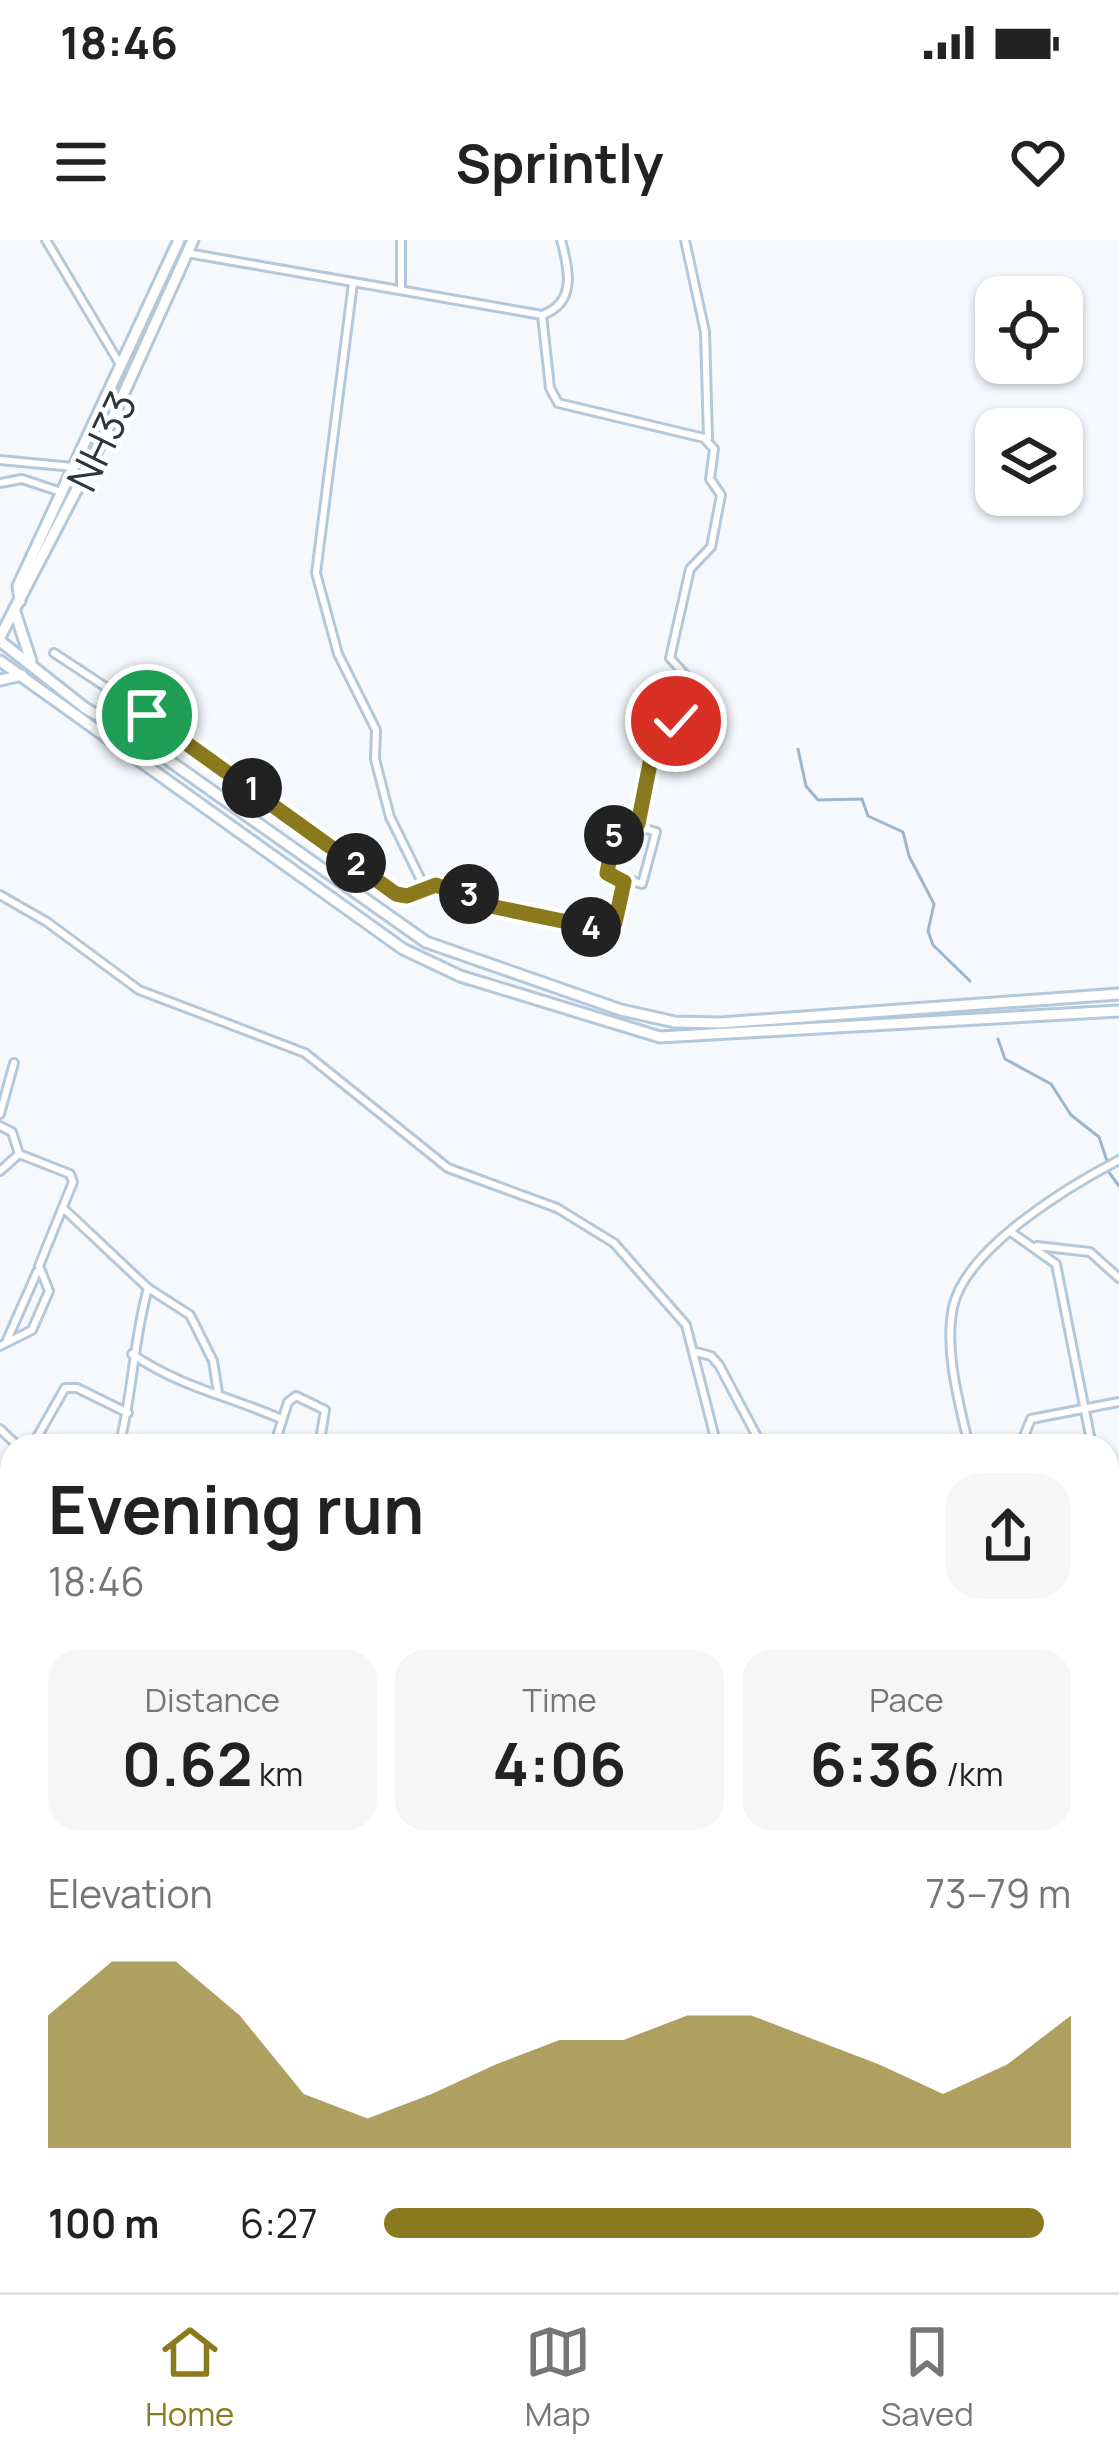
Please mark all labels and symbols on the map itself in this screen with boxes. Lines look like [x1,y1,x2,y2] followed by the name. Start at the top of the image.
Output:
[52,382,150,500] street label: NH33
[96,664,198,766] pin
[625,670,727,772] pin
[222,758,282,818] pin: 1
[584,805,644,865] pin: 5
[326,833,386,893] pin: 2
[439,864,499,924] pin: 3
[561,897,621,957] pin: 4

